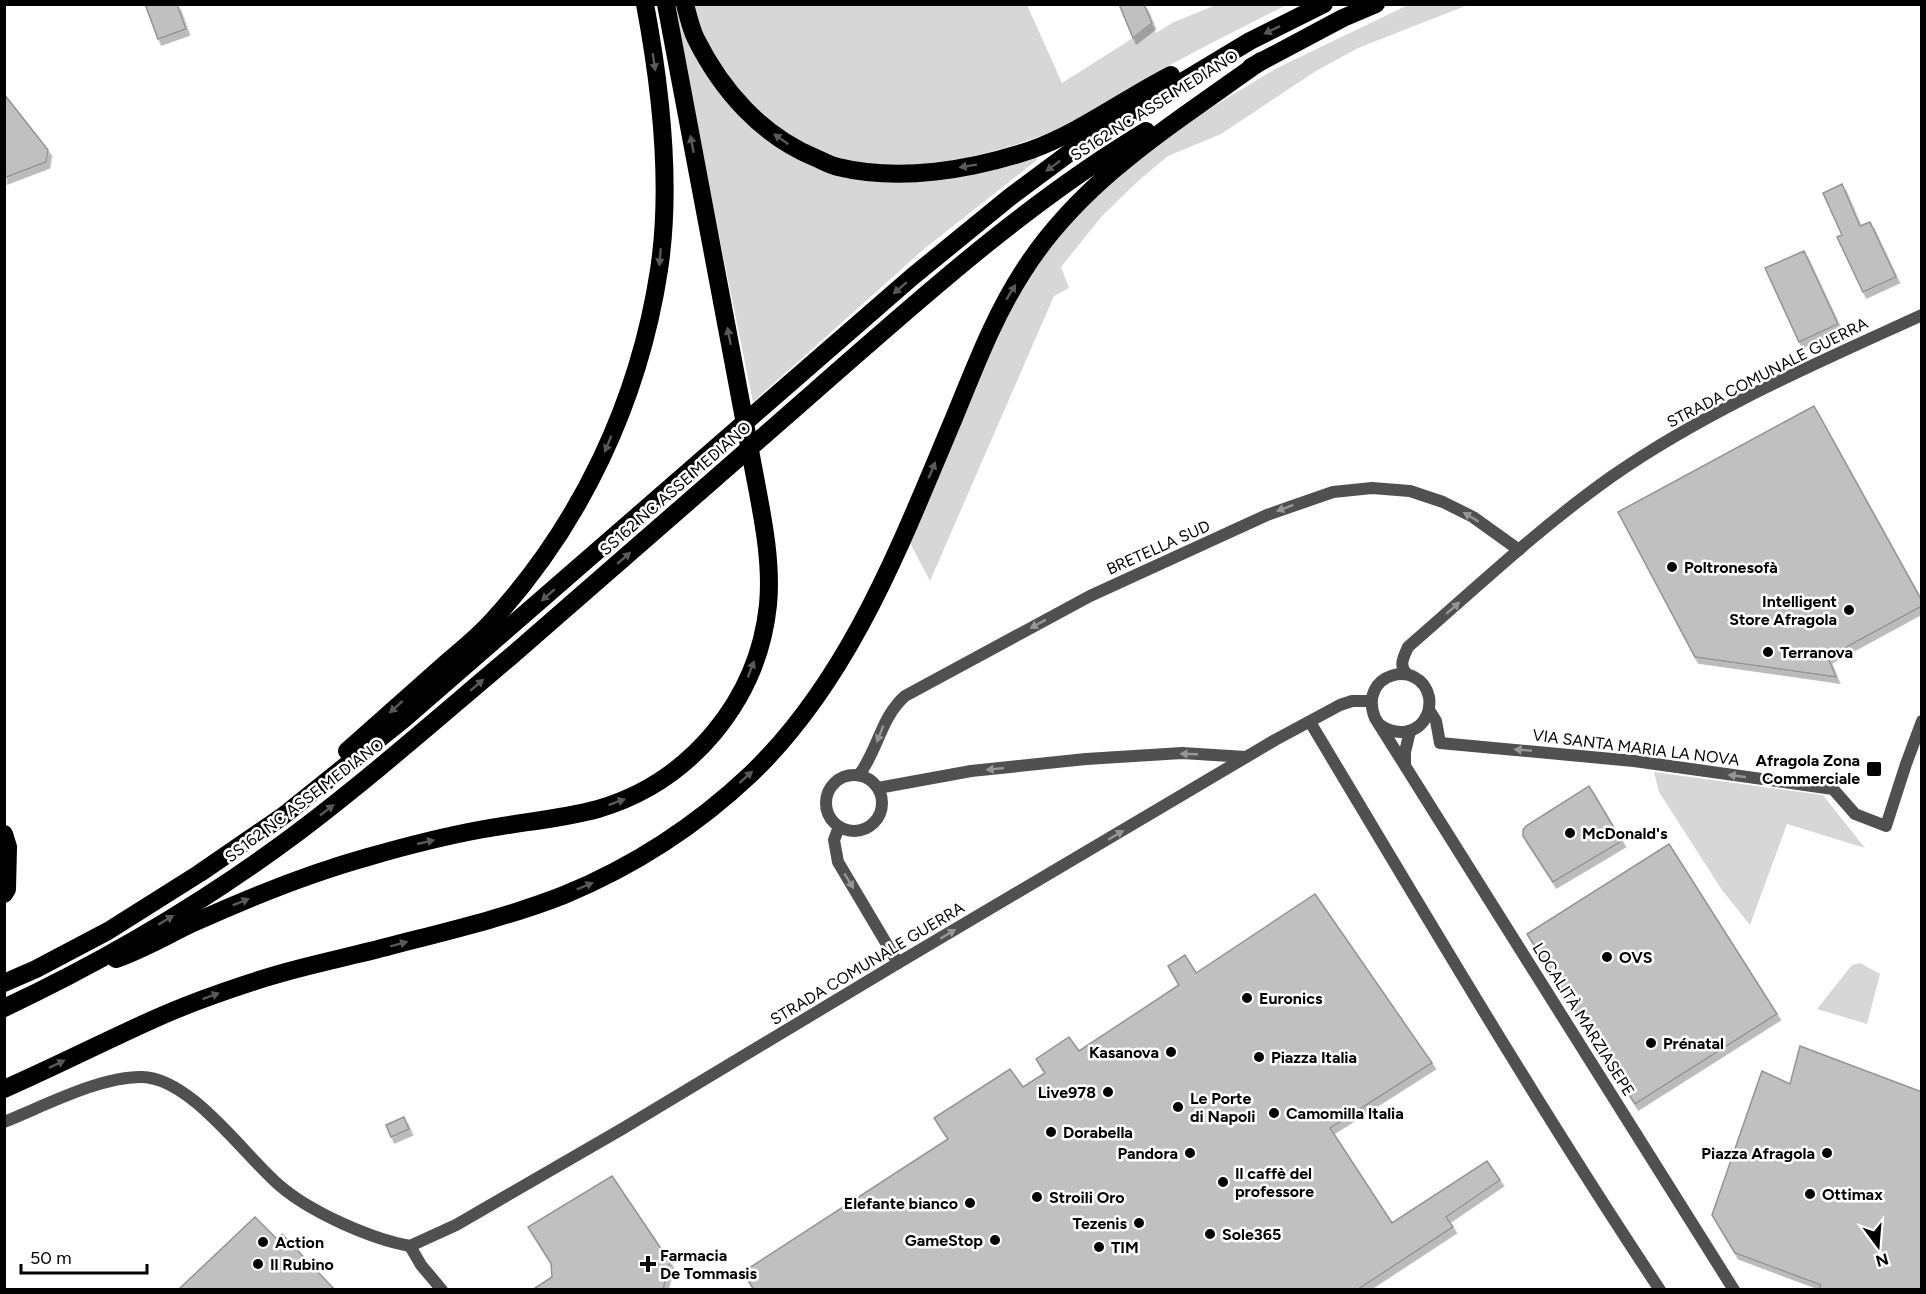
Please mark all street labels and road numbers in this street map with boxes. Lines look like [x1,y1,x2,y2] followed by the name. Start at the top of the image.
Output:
[1067,46,1242,165] street label: SS162 NC ASSE MEDIANO
[1664,313,1871,432] street label: STRADA COMUNALE GUERRA
[596,418,755,559] street label: SS162 NC ASSE MEDIANO
[1104,516,1213,579] street label: BRETELLA SUD
[1531,725,1741,770] street label: VIA SANTA MARIA LA NOVA
[221,734,387,866] street label: SS162 NC ASSE MEDIANO
[767,898,968,1029] street label: STRADA COMUNALE GUERRA
[1529,939,1639,1099] street label: LOCALITÀ MARZIASEPE

